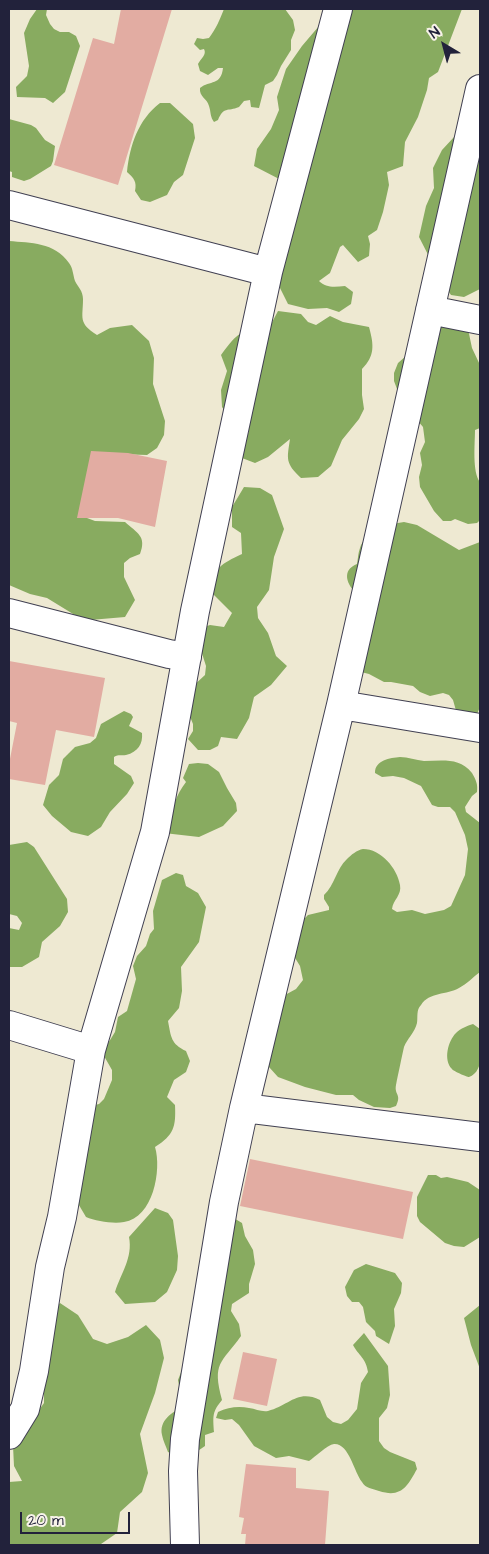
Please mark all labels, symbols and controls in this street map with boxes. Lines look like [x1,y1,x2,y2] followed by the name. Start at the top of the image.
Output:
[419,20,469,70] north arrow
[425,22,444,44] text: N
[22,1502,132,1534] scale bar
[28,1510,64,1531] text: 20 m

